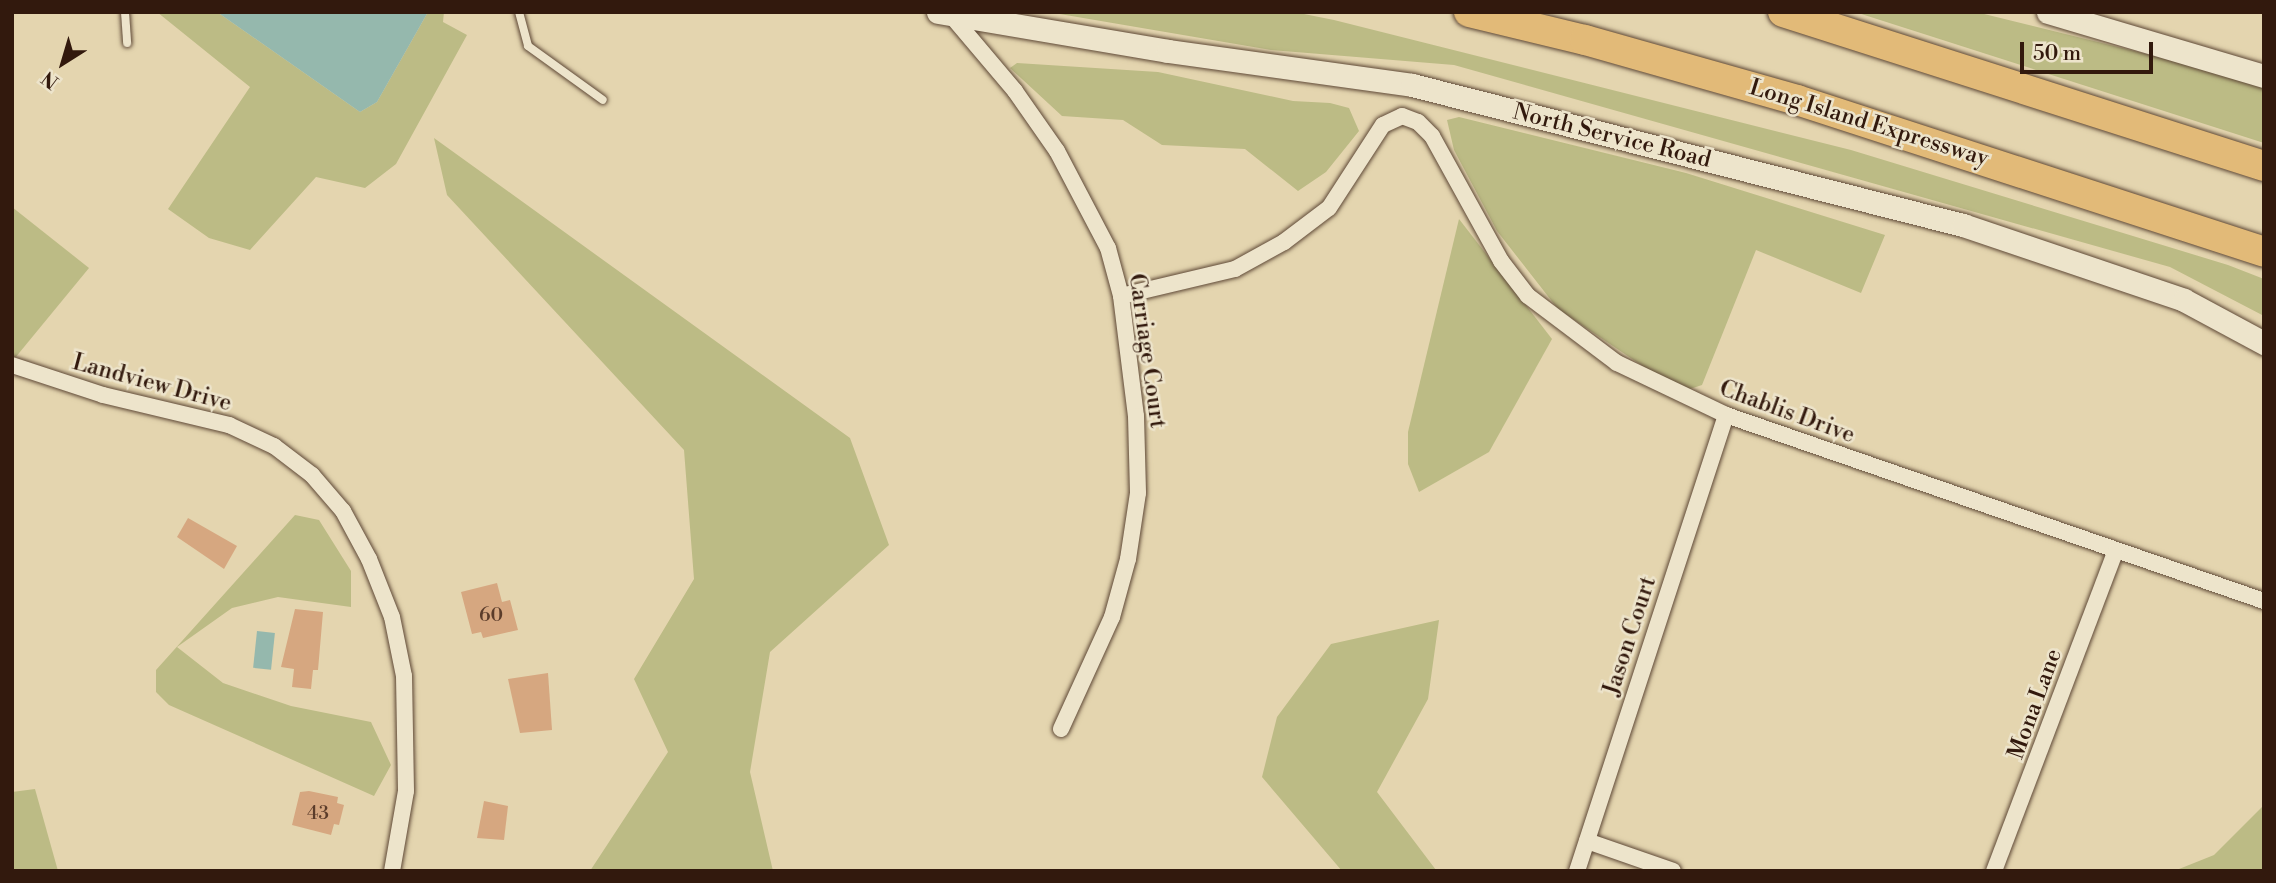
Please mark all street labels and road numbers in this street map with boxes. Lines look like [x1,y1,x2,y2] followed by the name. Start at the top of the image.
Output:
[1746,73,1992,173] street label: Long Island Expressway
[1510,98,1714,174] street label: North Service Road
[1122,272,1172,430] street label: Carriage Court
[69,348,235,418] street label: Landview Drive
[1716,375,1858,449] street label: Chablis Drive
[1598,573,1662,699] street label: Jason Court
[2002,645,2068,763] street label: Mona Lane

